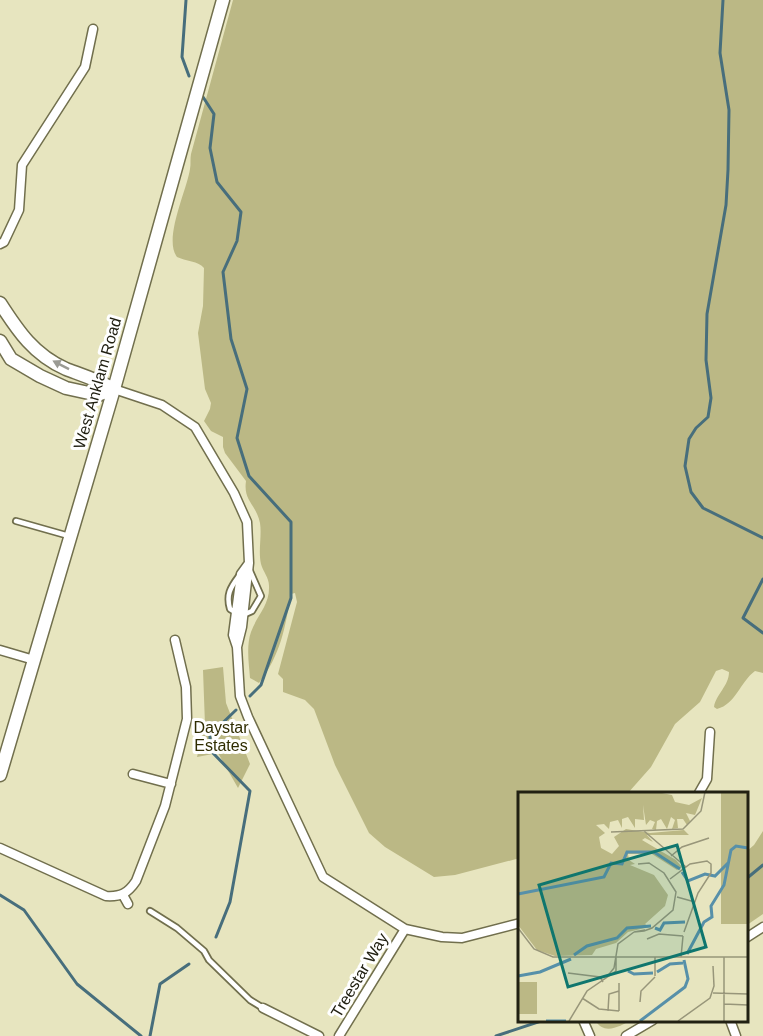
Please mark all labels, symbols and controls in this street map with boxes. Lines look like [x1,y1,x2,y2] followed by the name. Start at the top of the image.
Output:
[71,316,124,451] street label: West Anklam Road
[52,361,69,370] one-way arrow
[193,719,249,754] park label: Daystar Estates
[518,792,748,1021] inset map
[328,930,391,1020] street label: Treestar Way

